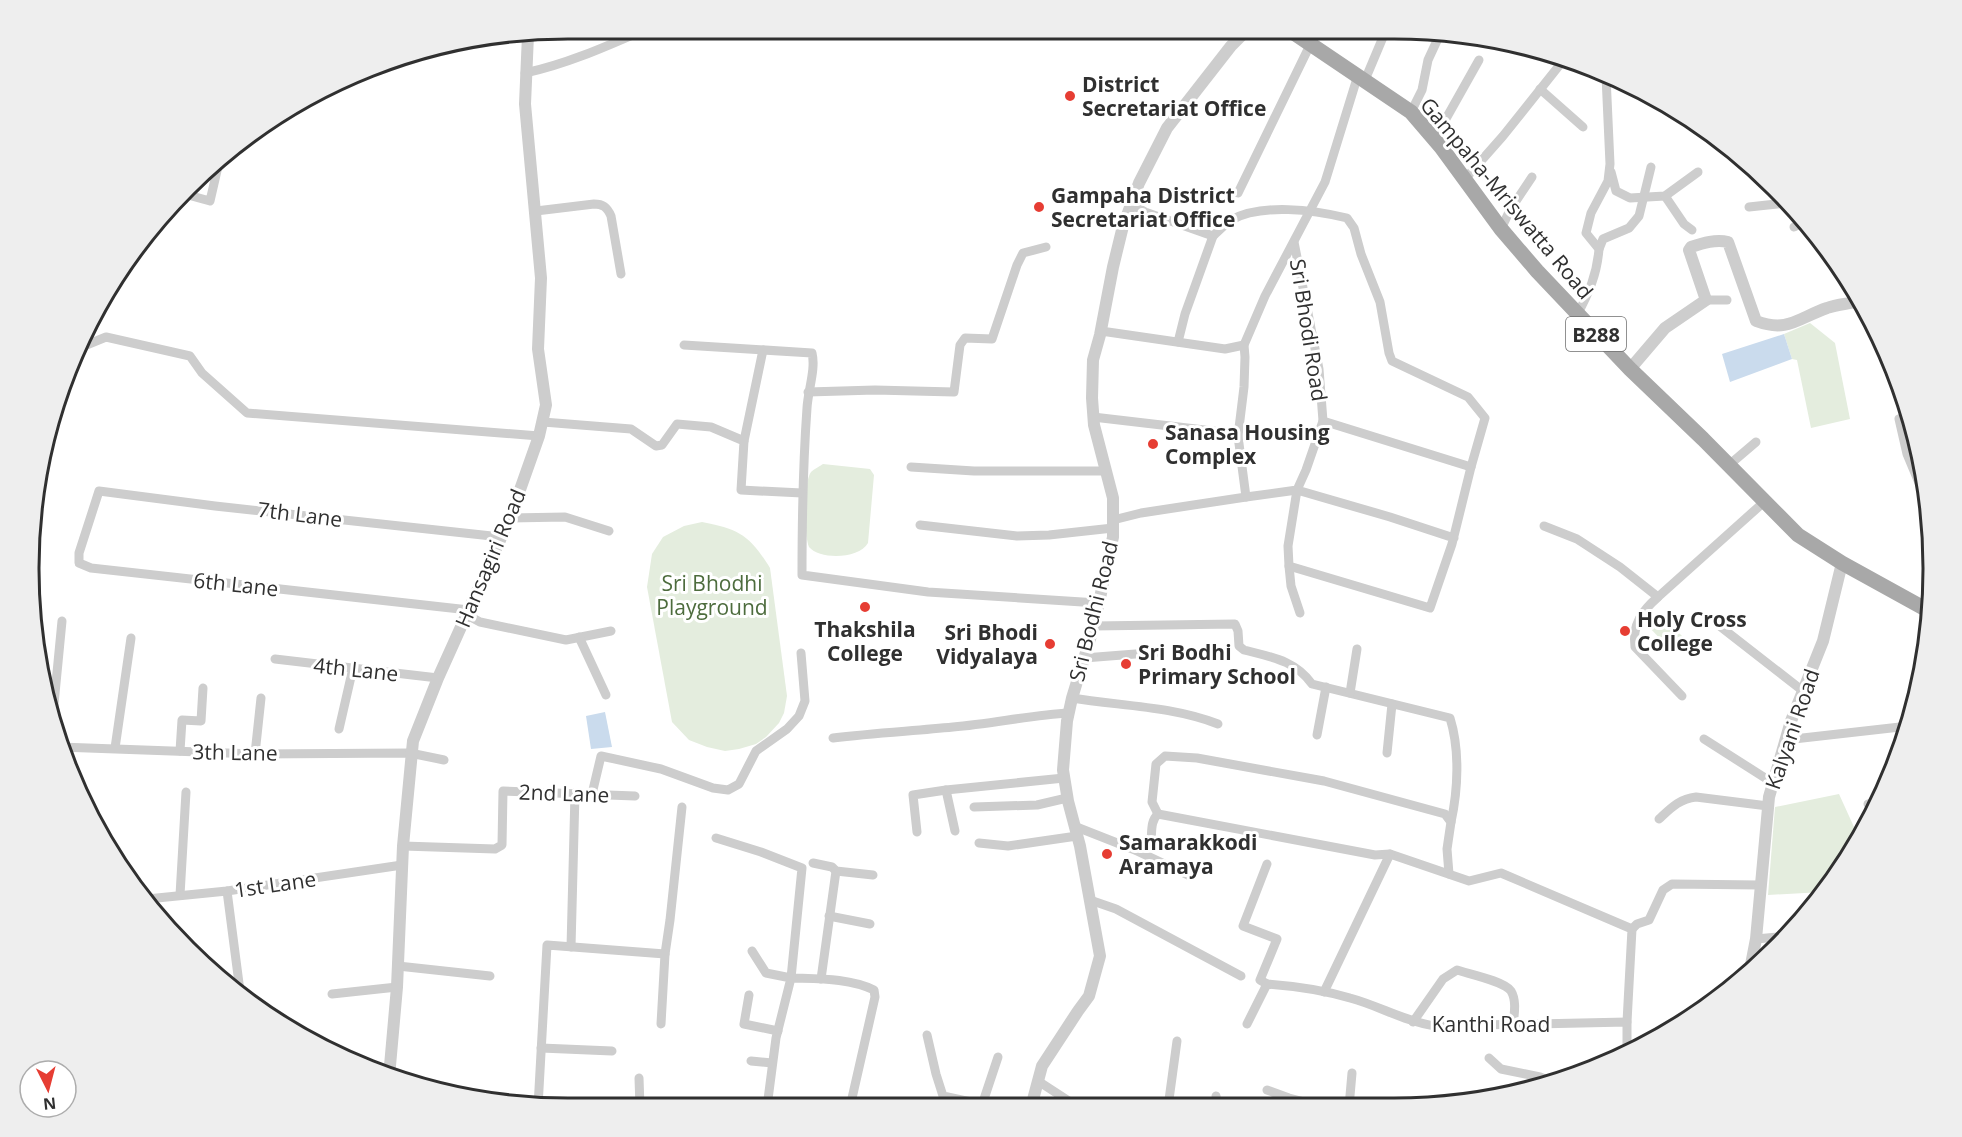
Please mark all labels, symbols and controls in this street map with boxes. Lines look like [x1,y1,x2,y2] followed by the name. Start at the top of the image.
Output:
[1082,70,1266,122] place label: District Secretariat Office
[1063,89,1077,103] marker: District Secretariat Office
[1414,91,1600,305] street label: Gampaha-Mriswatta Road
[1051,181,1235,233] place label: Gampaha District Secretariat Office
[1032,200,1046,214] marker: Gampaha District Secretariat Office
[1284,257,1334,403] street label: Sri Bhodi Road
[1566,317,1626,351] road number: B288
[1165,418,1330,470] place label: Sanasa Housing Complex
[1146,437,1160,451] marker: Sanasa Housing Complex
[448,484,532,632] street label: Hansagiri Road
[256,495,344,533] street label: 7th Lane
[1062,538,1124,684] street label: Sri Bodhi Road
[192,566,280,602] street label: 6th Lane
[656,569,768,621] park label: Sri Bhodhi Playground
[858,600,872,614] marker: Thakshila College
[1637,605,1747,657] place label: Holy Cross College
[814,615,916,667] place label: Thakshila College
[936,618,1038,670] place label: Sri Bhodi Vidyalaya
[1618,624,1632,638] marker: Holy Cross College
[1043,637,1057,651] marker: Sri Bhodi Vidyalaya
[1138,638,1296,690] place label: Sri Bodhi Primary School
[312,651,400,687] street label: 4th Lane
[1119,657,1133,671] marker: Sri Bodhi Primary School
[1758,665,1826,793] street label: Kalyani Road
[192,737,278,767] street label: 3th Lane
[518,777,610,809] street label: 2nd Lane
[1119,828,1258,880] place label: Samarakkodi Aramaya
[1100,847,1114,861] marker: Samarakkodi Aramaya
[232,864,318,904] street label: 1st Lane
[1432,1010,1550,1038] street label: Kanthi Road
[18,1059,78,1119] north arrow
[42,1092,57,1116] text: N

